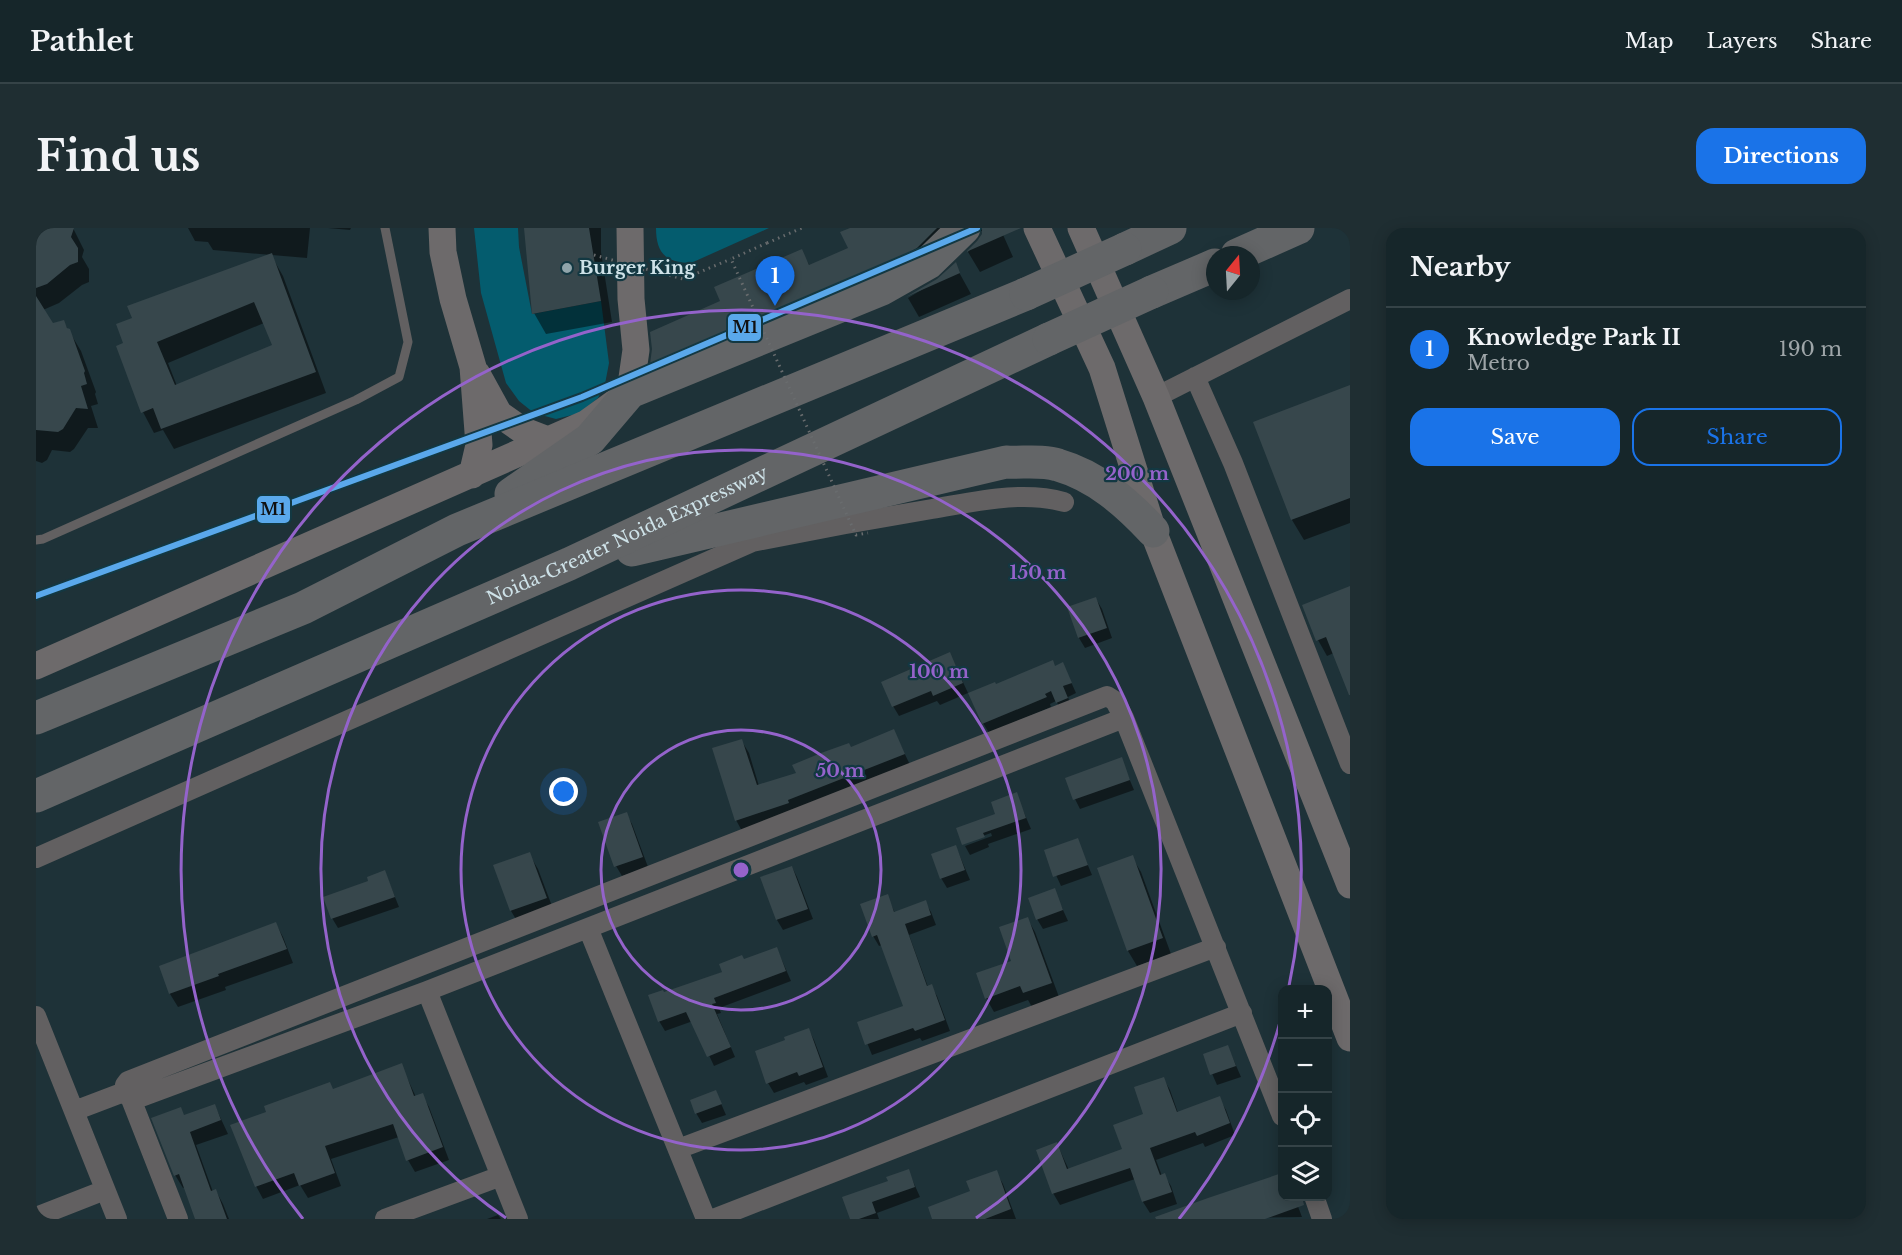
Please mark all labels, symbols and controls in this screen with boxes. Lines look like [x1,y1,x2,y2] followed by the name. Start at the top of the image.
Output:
[30,24,134,59] text: Pathlet
[1625,28,1674,54] text: Map
[1707,28,1778,54] text: Layers
[1811,28,1872,54] text: Share
[1696,128,1866,184] button: Directions
[36,130,200,182] text: Find us
[1206,246,1260,300] north arrow
[1410,251,1511,283] text: Nearby
[756,256,794,306] pin: 1
[579,257,696,279] place label: Burger King
[560,261,574,275] marker: Burger King
[727,313,762,342] line badge: M1
[732,317,758,337] text: M1
[1467,324,1681,351] text: Knowledge Park II
[1425,337,1434,361] text: 1
[1779,337,1842,361] text: 190 m
[1467,351,1530,375] text: Metro
[1410,408,1620,466] button: Save
[1632,408,1842,466] button: Share
[483,461,772,610] street label: Noida-Greater Noida Expressway
[1105,463,1169,485] text: 200 m
[256,495,291,524] line badge: M1
[260,499,286,519] text: M1
[1010,562,1067,584] text: 150 m
[909,661,969,683] text: 100 m
[816,760,865,782] text: 50 m
[549,777,578,806] your location
[731,860,751,880] centre of rings
[1278,985,1332,1201] map controls
[1278,985,1332,1039] button: +
[1278,1039,1332,1093] button: −
[1278,1093,1332,1147] button: locate
[1278,1147,1332,1201] button: layers

